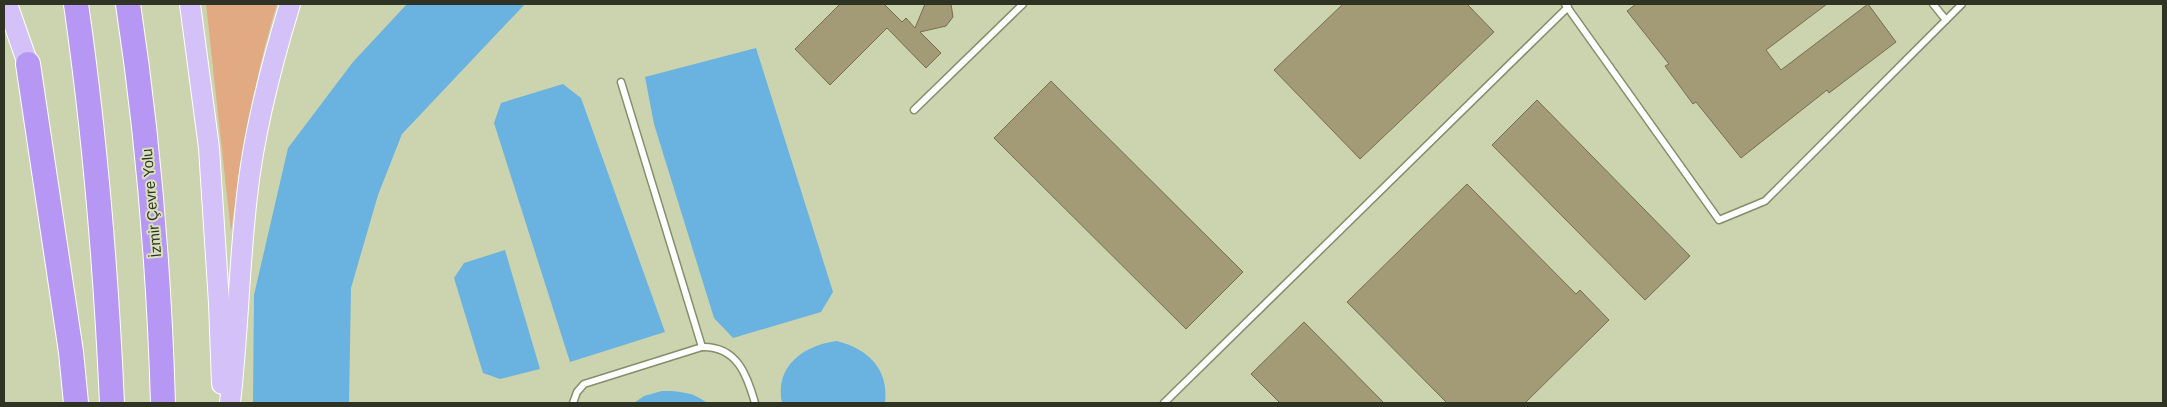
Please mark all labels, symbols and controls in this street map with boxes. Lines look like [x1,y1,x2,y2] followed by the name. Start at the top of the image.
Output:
[138,148,164,258] street label: İzmir Çevre Yolu

